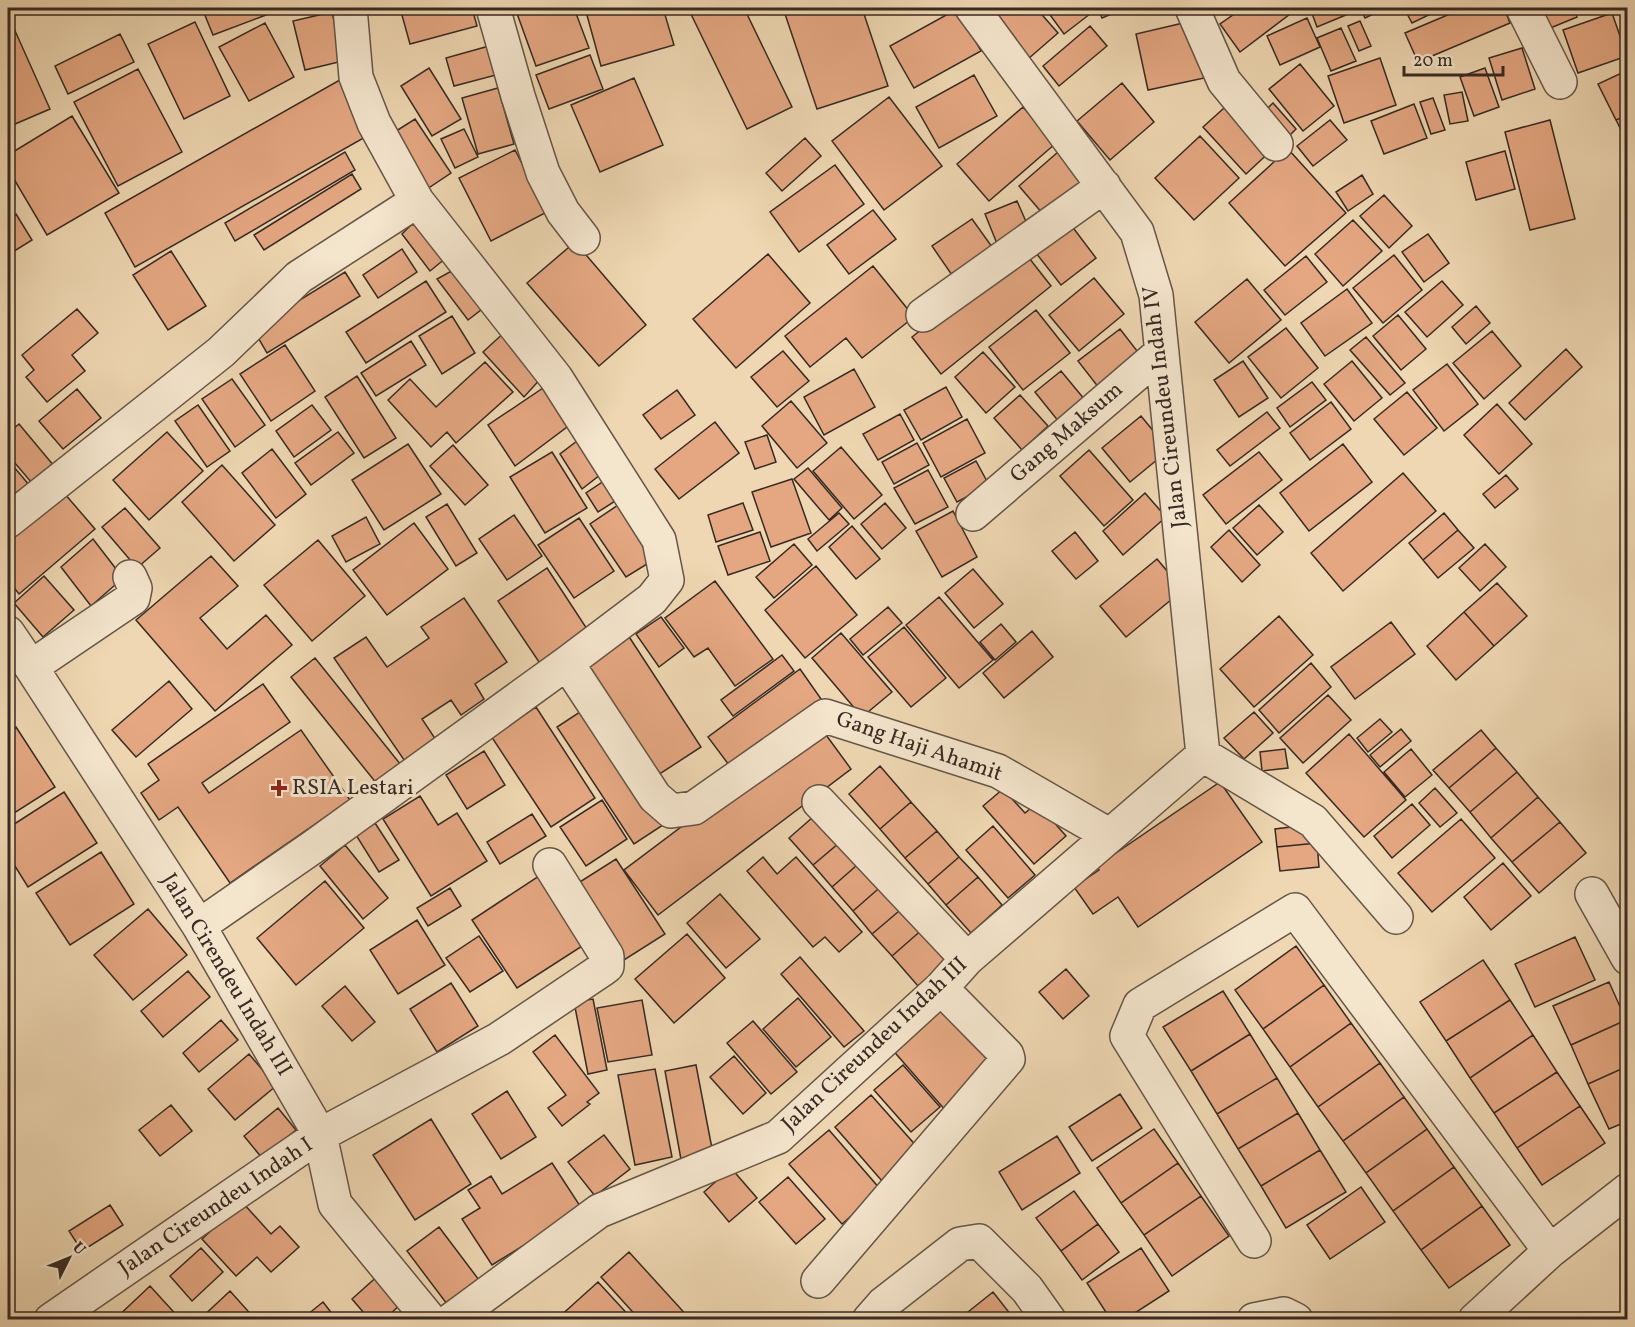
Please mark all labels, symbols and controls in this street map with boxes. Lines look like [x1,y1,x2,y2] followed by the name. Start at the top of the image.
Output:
[1404,39,1503,77] scale bar
[1413,49,1453,74] text: 20 m
[1136,284,1196,530] street label: Jalan Cireundeu Indah IV
[1004,375,1130,491] street label: Gang Maksum
[832,704,1007,790] street label: Gang Haji Ahamit
[292,773,414,804] place label: RSIA Lestari
[270,779,288,797] marker: RSIA Lestari
[153,868,299,1082] street label: Jalan Cirendeu Indah III
[775,950,975,1140] street label: Jalan Cireundeu Indah III
[113,1130,319,1284] street label: Jalan Cireundeu Indah I
[39,1228,99,1288] north arrow
[67,1238,90,1261] text: U

